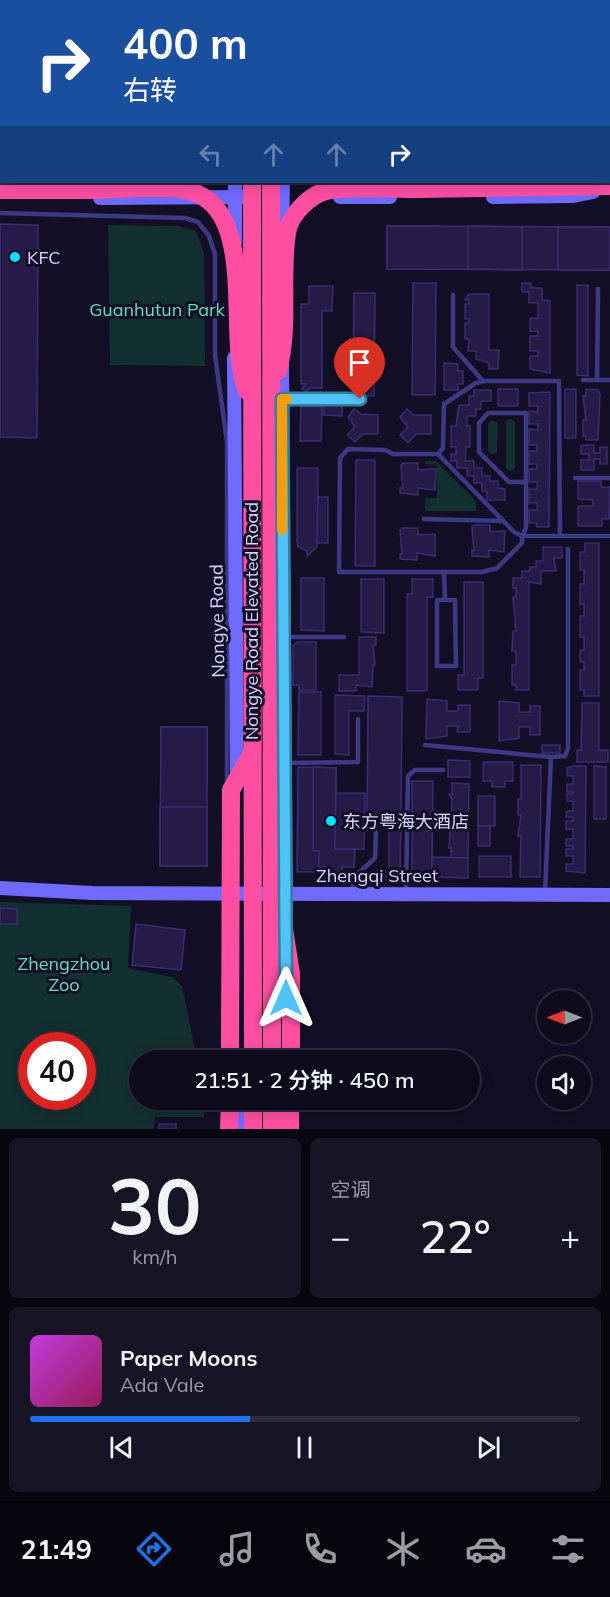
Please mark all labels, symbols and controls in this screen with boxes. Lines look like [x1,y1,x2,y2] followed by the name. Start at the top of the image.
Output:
[123,17,248,70] text: 400 m
[24,24,102,102] icon: right
[123,73,177,107] text: 右转
[194,138,227,171] icon: left
[257,138,290,171] icon: ahead
[320,138,353,171] icon: ahead
[383,138,416,171] icon: right
[27,246,61,269] place label: KFC
[8,250,22,264] marker: KFC
[89,298,226,321] park label: Guanhutun Park
[334,337,385,399] pin
[343,346,376,379] icon: arrive
[240,502,263,740] street label: Nongye Road Elevated Road
[205,564,229,678] street label: Nongye Road
[343,810,469,833] place label: 东方粤海大酒店
[324,814,338,828] marker: 东方粤海大酒店
[316,864,438,887] street label: Zhengqi Street
[17,952,111,996] park label: Zhengzhou Zoo
[254,966,318,1030] position arrow
[537,990,591,1044] north arrow
[537,990,591,1110] map controls
[18,1032,96,1110] speed limit sign: 40
[537,1056,591,1110] button: sound
[194,1066,415,1094] text: 21:51 · 2 分钟 · 450 m
[108,1156,202,1254] text: 30
[331,1177,371,1202] text: 空调
[420,1208,491,1264] text: 22°
[331,1216,350,1257] text: −
[560,1216,580,1257] text: +
[132,1244,177,1269] text: km/h
[120,1344,258,1372] text: Paper Moons
[120,1372,204,1397] text: Ada Vale
[105,1431,138,1464] icon: previous
[288,1431,321,1464] icon: pause
[472,1431,505,1464] icon: next
[133,1528,175,1570] icon: directions
[216,1528,258,1570] icon: music
[299,1528,341,1570] icon: phone
[382,1528,424,1570] icon: climate
[465,1528,507,1570] icon: car
[547,1528,589,1570] icon: filters
[20,1532,92,1566] text: 21:49

